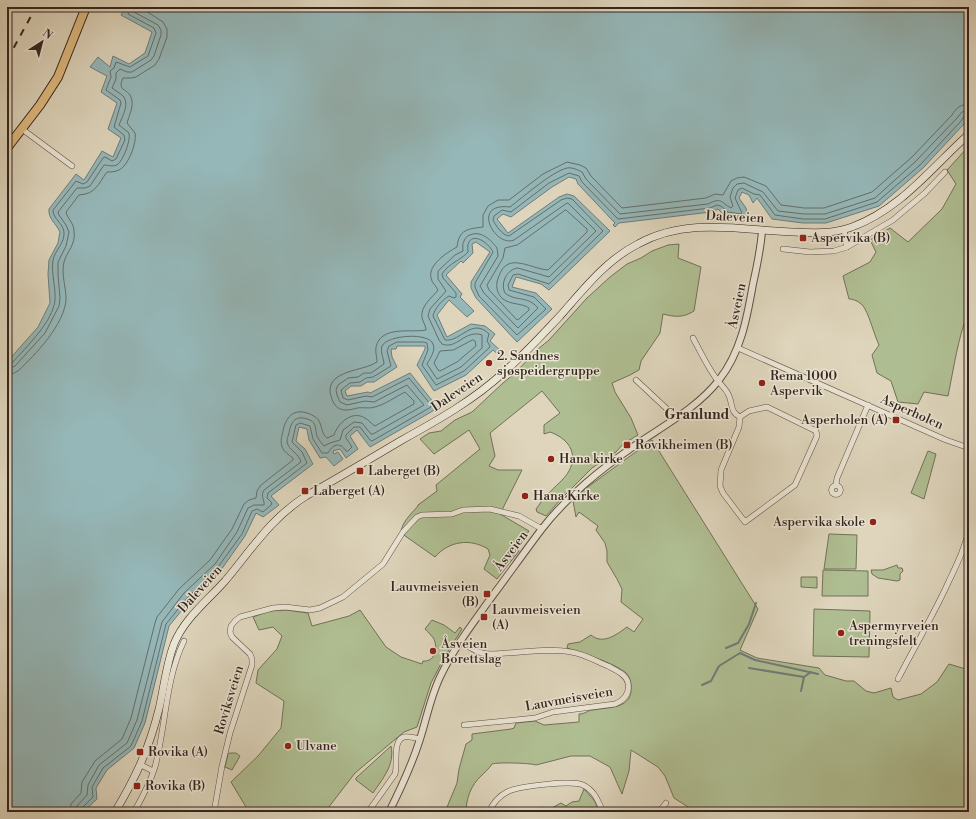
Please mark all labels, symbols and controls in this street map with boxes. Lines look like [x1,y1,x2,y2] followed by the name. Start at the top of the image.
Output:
[22,22,62,62] north arrow
[40,26,55,43] text: N
[705,207,765,227] street label: Daleveien
[810,230,890,246] place label: Aspervika (B)
[798,233,808,243] marker: Aspervika (B)
[723,281,750,331] street label: Åsveien
[497,348,600,379] place label: 2. Sandnes sjøspeidergruppe
[484,358,494,368] marker: 2. Sandnes sjøspeidergruppe
[769,368,838,399] place label: Rema 1000 Aspervik
[428,369,486,415] street label: Daleveien
[757,378,767,388] marker: Rema 1000 Aspervik
[877,391,946,433] street label: Asperholen
[665,406,730,424] district label: Granlund
[800,412,888,428] place label: Asperholen (A)
[891,415,901,425] marker: Asperholen (A)
[635,437,733,453] place label: Rovikheimen (B)
[622,440,632,450] marker: Rovikheimen (B)
[559,451,623,467] place label: Hana kirke
[546,454,556,464] marker: Hana kirke
[368,463,440,479] place label: Laberget (B)
[355,466,365,476] marker: Laberget (B)
[313,483,385,499] place label: Laberget (A)
[300,486,310,496] marker: Laberget (A)
[533,488,600,504] place label: Hana Kirke
[520,491,530,501] marker: Hana Kirke
[772,514,865,530] place label: Aspervika skole
[868,517,878,527] marker: Aspervika skole
[489,527,531,575] street label: Åsveien
[174,562,226,616] street label: Daleveien
[390,579,479,610] place label: Lauvmeisveien (B)
[482,589,492,599] marker: Lauvmeisveien (B)
[492,602,581,633] place label: Lauvmeisveien (A)
[479,612,489,622] marker: Lauvmeisveien (A)
[848,618,939,649] place label: Aspermyrveien treningsfelt
[836,628,846,638] marker: Aspermyrveien treningsfelt
[440,635,502,667] place label: Åsveien Borettslag
[428,646,438,656] marker: Åsveien Borettslag
[211,663,247,736] street label: Roviksveien
[524,683,614,715] street label: Lauvmeisveien
[296,738,337,754] place label: Ulvane
[283,741,293,751] marker: Ulvane
[148,744,208,760] place label: Rovika (A)
[135,747,145,757] marker: Rovika (A)
[145,778,205,794] place label: Rovika (B)
[132,781,142,791] marker: Rovika (B)

